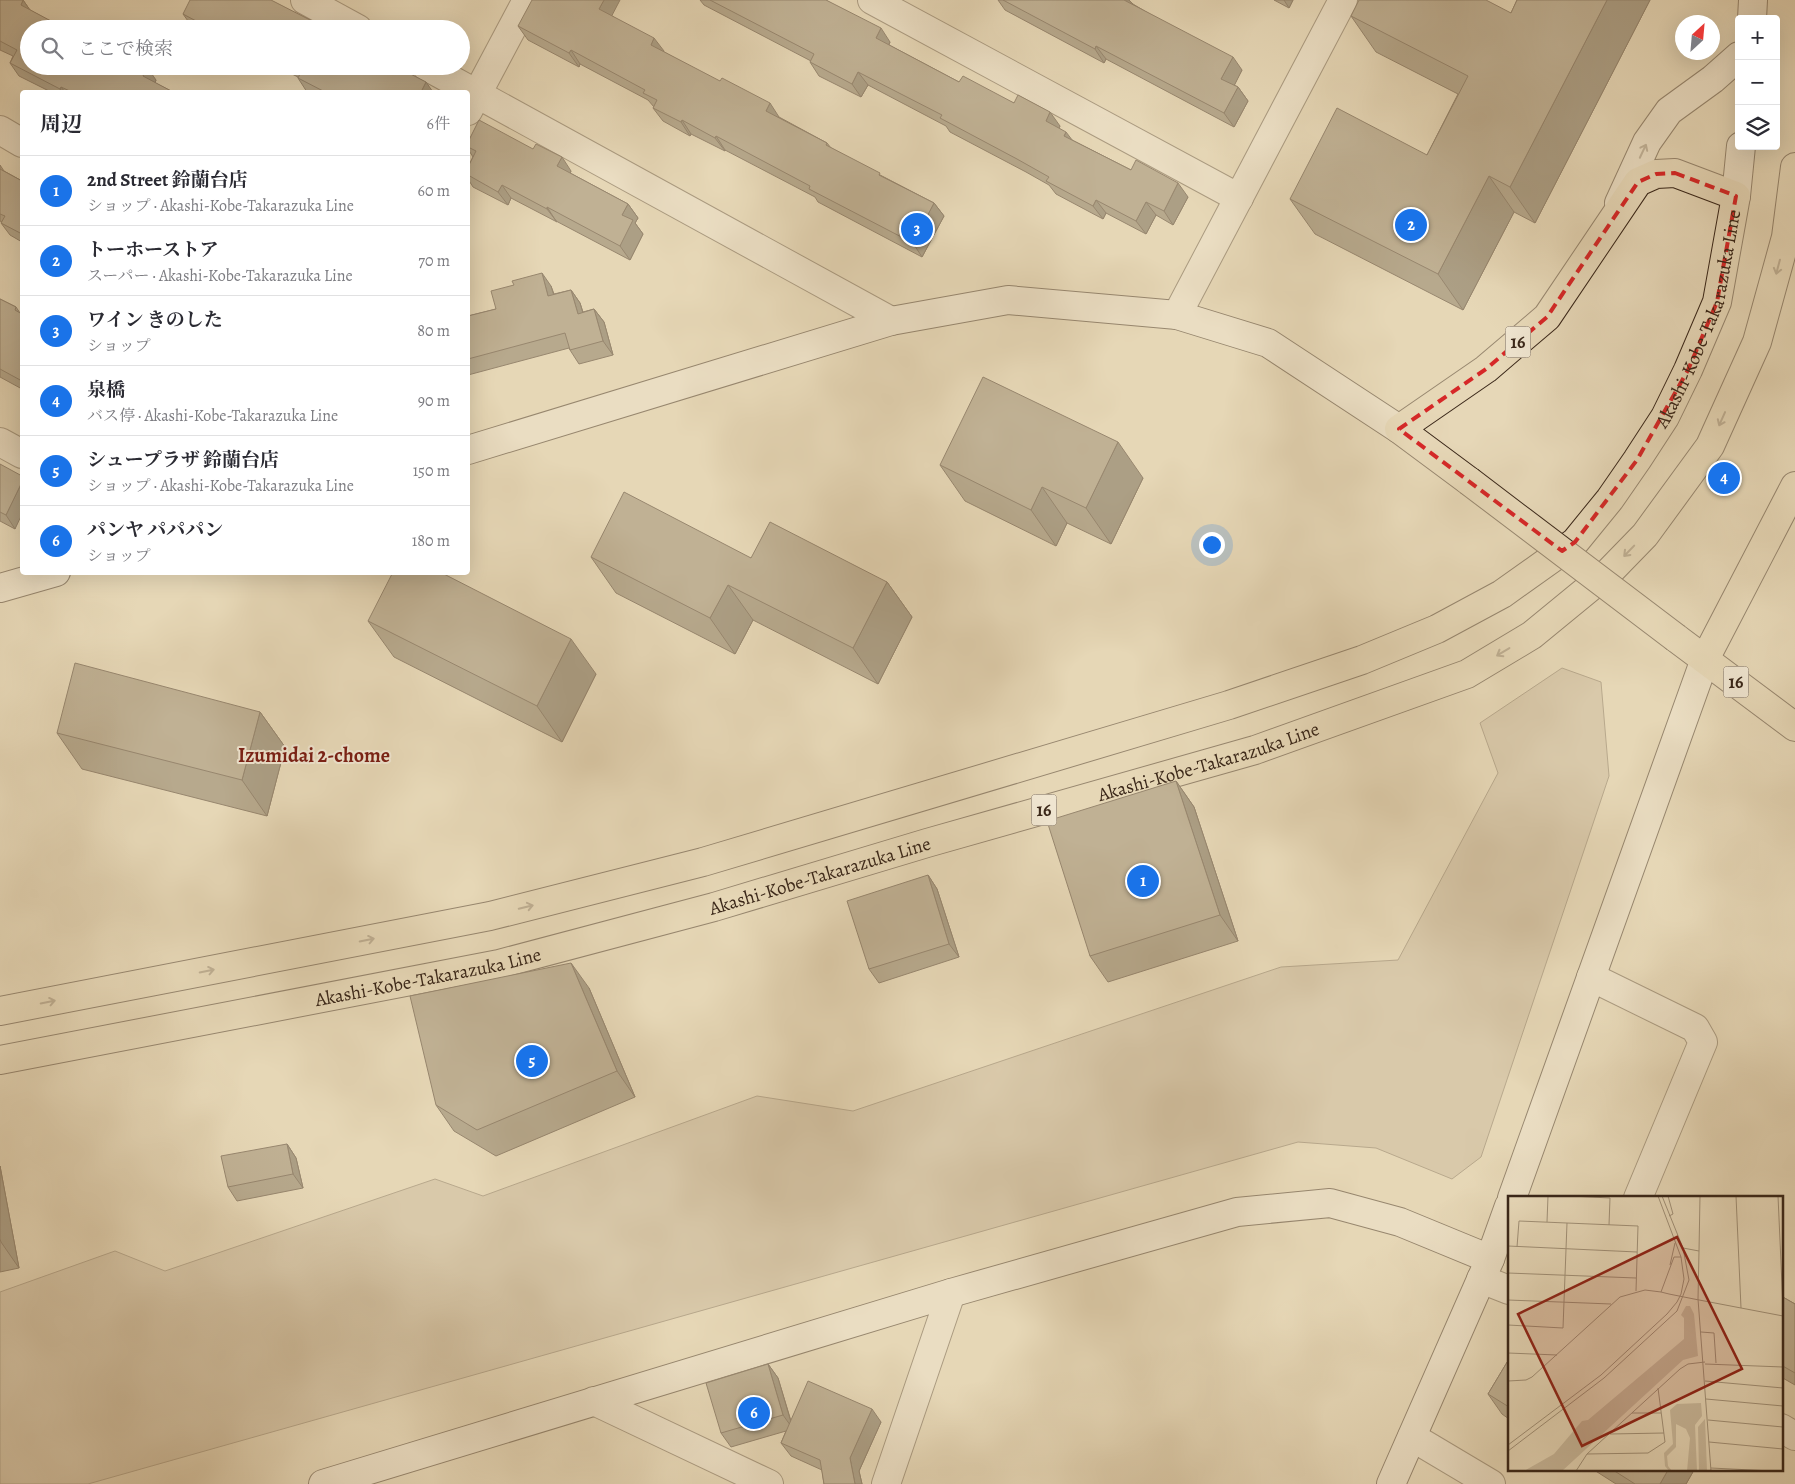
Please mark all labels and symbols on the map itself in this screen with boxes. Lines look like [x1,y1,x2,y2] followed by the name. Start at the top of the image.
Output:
[1675,15,1720,60] north arrow
[1639,144,1648,159] one-way arrow
[1395,206,1427,244] pin: 2
[1649,207,1747,434] street label: Akashi-Kobe-Takarazuka Line
[901,210,933,248] pin: 3
[1773,258,1782,274] one-way arrow
[1506,327,1530,358] road number: 16
[1717,411,1727,426] one-way arrow
[1708,459,1740,497] pin: 4
[1199,532,1225,558] your location
[1623,545,1635,557] one-way arrow
[1496,648,1510,658] one-way arrow
[1724,666,1748,698] road number: 16
[1094,716,1323,808] street label: Akashi-Kobe-Takarazuka Line
[238,742,390,769] district label: Izumidai 2-chome
[1032,794,1056,826] road number: 16
[705,831,934,922] street label: Akashi-Kobe-Takarazuka Line
[1127,862,1159,900] pin: 1
[518,902,534,911] one-way arrow
[359,935,375,944] one-way arrow
[312,941,544,1013] street label: Akashi-Kobe-Takarazuka Line
[199,966,215,975] one-way arrow
[39,996,55,1006] one-way arrow
[516,1042,548,1080] pin: 5
[1508,1196,1782,1472] inset map
[738,1394,770,1432] pin: 6

